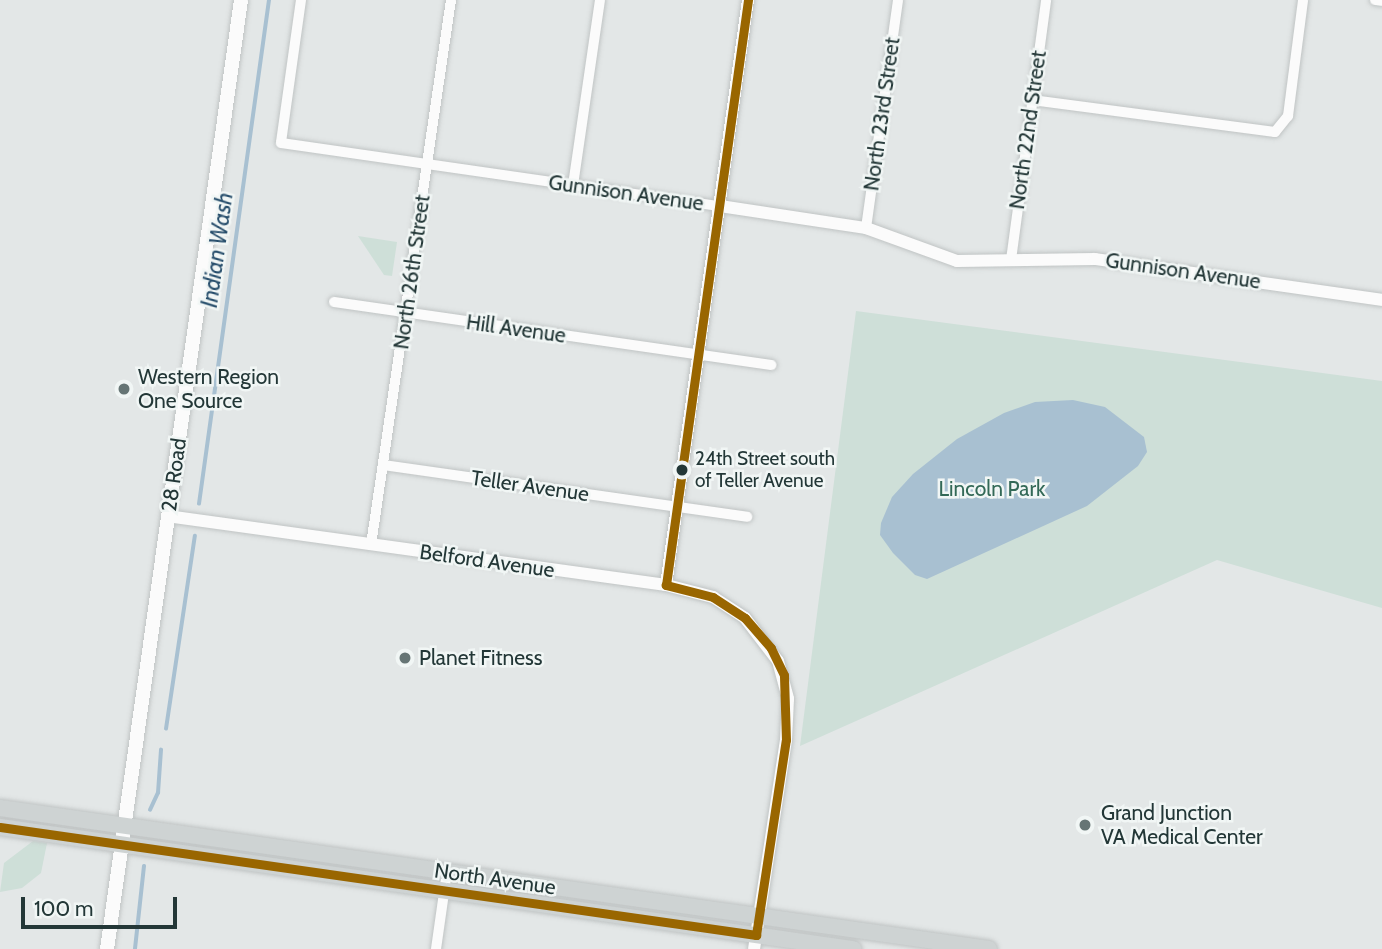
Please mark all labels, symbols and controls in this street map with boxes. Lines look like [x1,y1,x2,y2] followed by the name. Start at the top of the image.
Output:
[859,36,905,192] street label: North 23rd Street
[1004,49,1052,211] street label: North 22nd Street
[547,170,705,216] street label: Gunnison Avenue
[195,191,239,309] water label: Indian Wash
[389,193,435,351] street label: North 26th Street
[1104,248,1262,294] street label: Gunnison Avenue
[465,310,567,348] street label: Hill Avenue
[138,364,279,414] place label: Western Region One Source
[116,381,132,397] marker: Western Region One Source
[156,437,192,513] street label: 28 Road
[695,448,835,492] place label: 24th Street south of Teller Avenue
[675,463,689,477] marker: 24th Street south of Teller Avenue
[469,465,591,507] street label: Teller Avenue
[939,476,1045,502] park label: Lincoln Park
[418,539,556,583] street label: Belford Avenue
[419,645,542,671] place label: Planet Fitness
[397,650,413,666] marker: Planet Fitness
[1101,800,1263,850] place label: Grand Junction VA Medical Center
[1075,815,1095,835] marker: Grand Junction VA Medical Center
[433,858,557,900] street label: North Avenue
[24,883,180,927] scale bar
[34,896,93,921] text: 100 m

